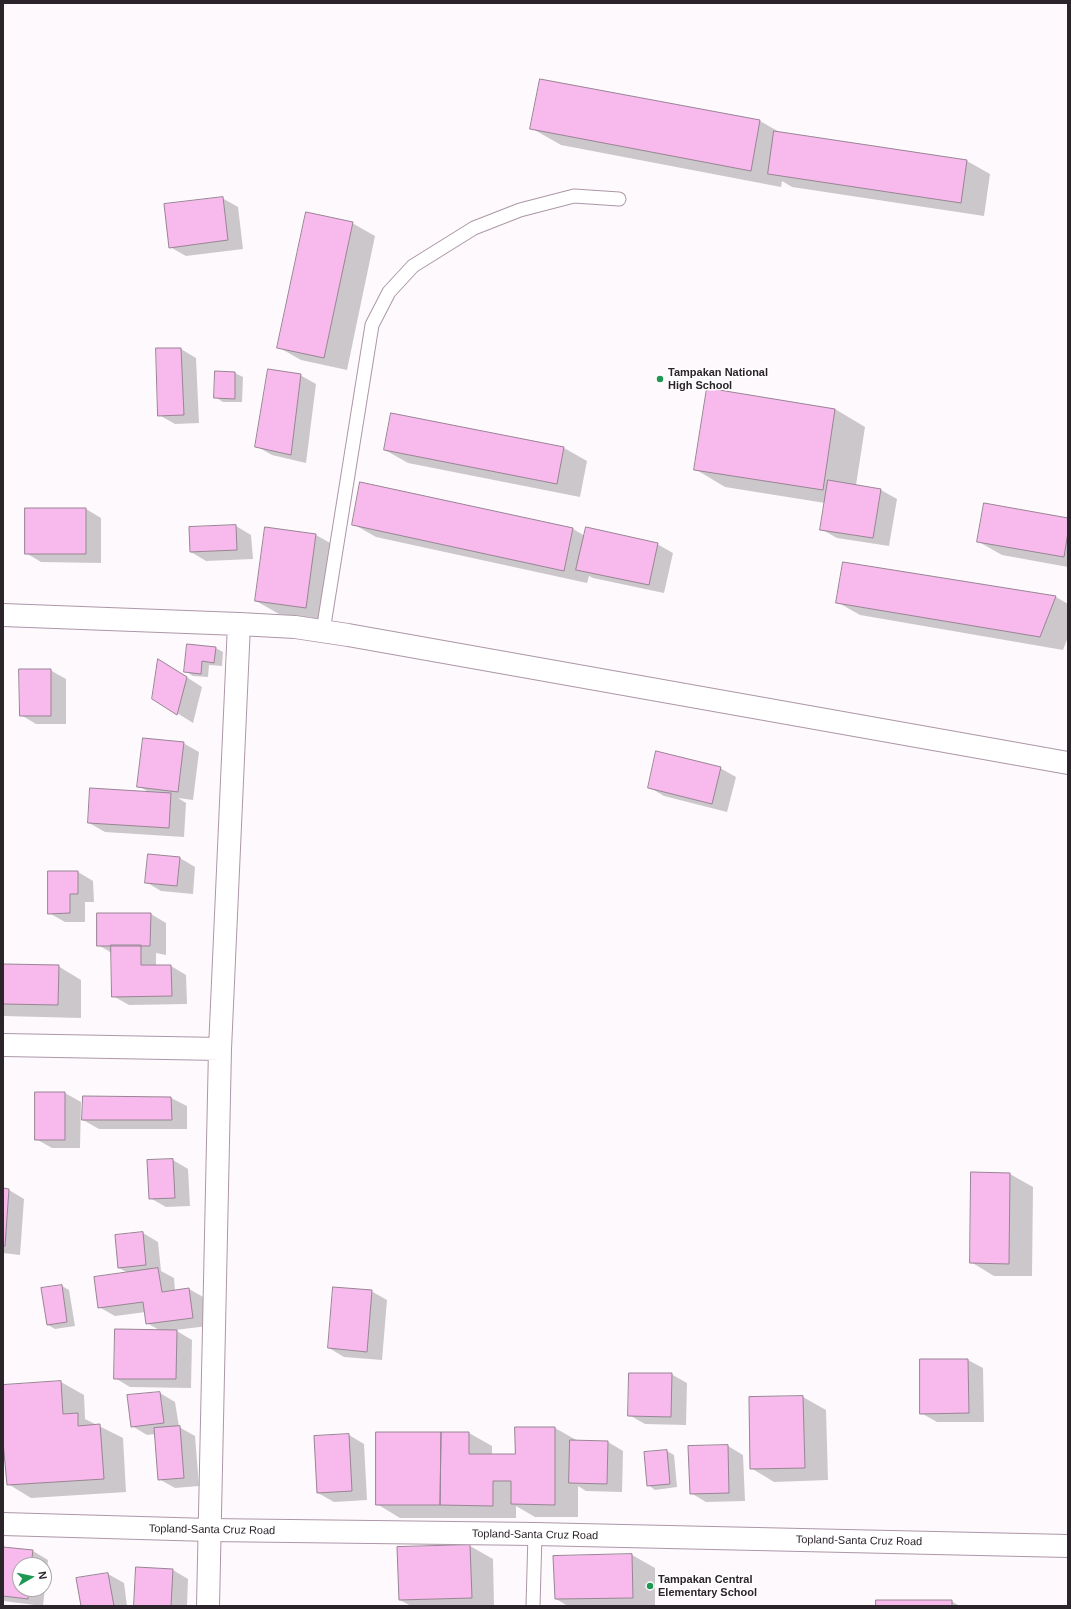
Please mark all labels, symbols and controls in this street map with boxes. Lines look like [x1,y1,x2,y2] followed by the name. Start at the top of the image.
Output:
[668,366,768,392] place label: Tampakan National High School
[655,374,665,384] marker: Tampakan National High School
[149,1522,275,1538] street label: Topland-Santa Cruz Road
[472,1527,598,1543] street label: Topland-Santa Cruz Road
[796,1533,922,1549] street label: Topland-Santa Cruz Road
[12,1557,52,1597] north arrow
[36,1570,49,1580] text: N
[658,1573,757,1599] place label: Tampakan Central Elementary School
[645,1581,655,1591] marker: Tampakan Central Elementary School

